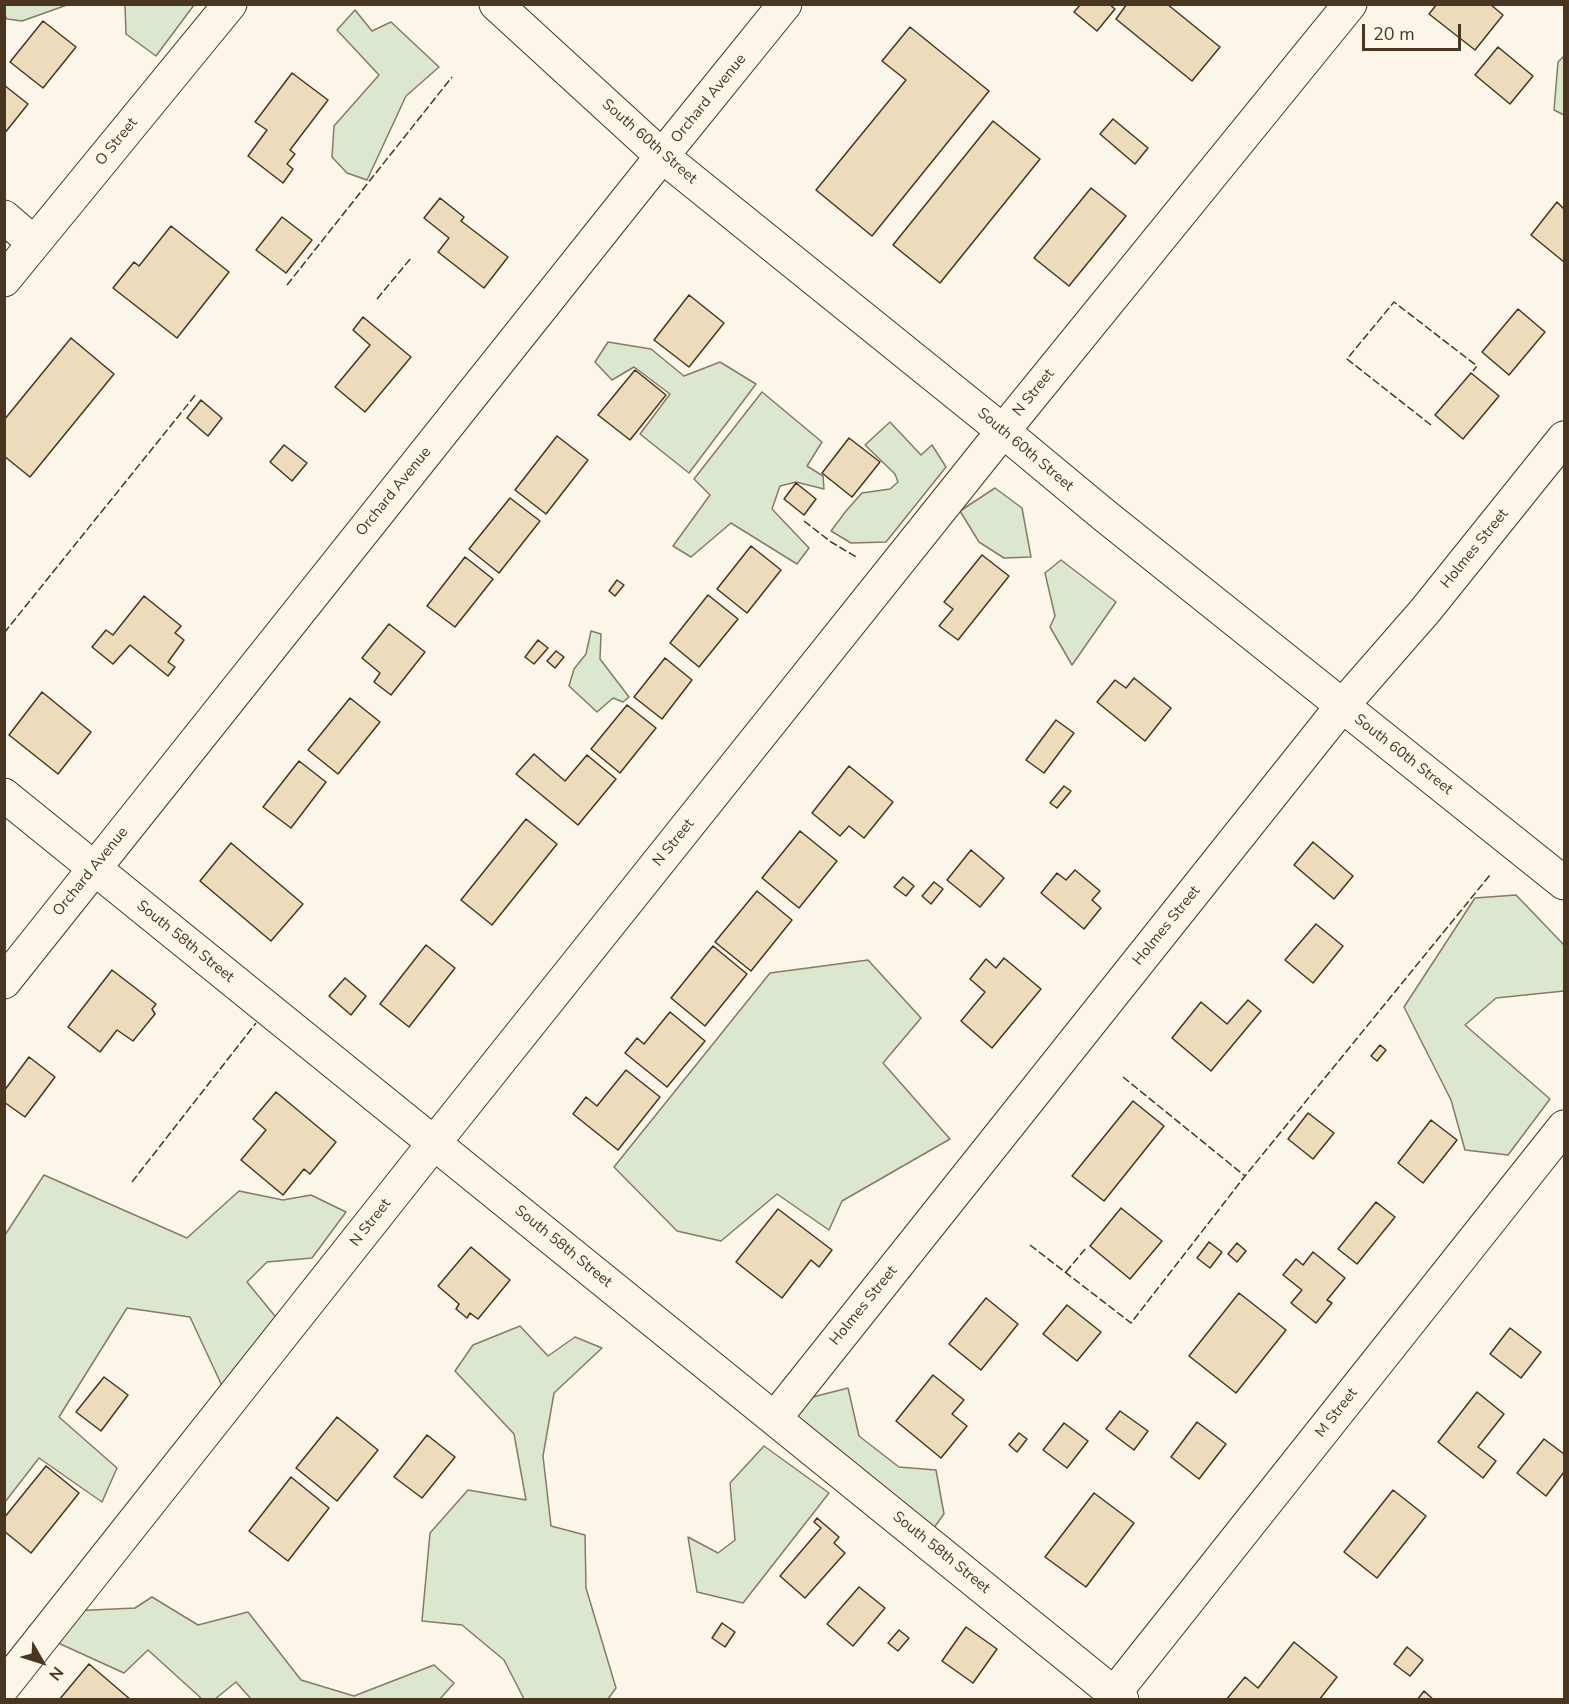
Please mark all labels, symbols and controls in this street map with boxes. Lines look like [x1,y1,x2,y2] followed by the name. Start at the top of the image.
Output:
[1365,12,1464,50] scale bar
[1373,22,1415,46] text: 20 m
[668,51,750,147] street label: Orchard Avenue
[598,96,700,188] street label: South 60th Street
[92,114,142,170] street label: O Street
[1009,366,1059,420] street label: N Street
[973,404,1077,496] street label: South 60th Street
[353,444,435,540] street label: Orchard Avenue
[1437,506,1513,592] street label: Holmes Street
[1350,711,1456,799] street label: South 60th Street
[649,816,699,870] street label: N Street
[50,824,132,920] street label: Orchard Avenue
[1129,883,1205,969] street label: Holmes Street
[133,897,237,987] street label: South 58th Street
[347,1195,395,1251] street label: N Street
[511,1202,615,1292] street label: South 58th Street
[826,1263,902,1349] street label: Holmes Street
[1312,1385,1362,1441] street label: M Street
[889,1508,993,1598] street label: South 58th Street
[12,1632,72,1692] north arrow
[44,1662,68,1685] text: N

